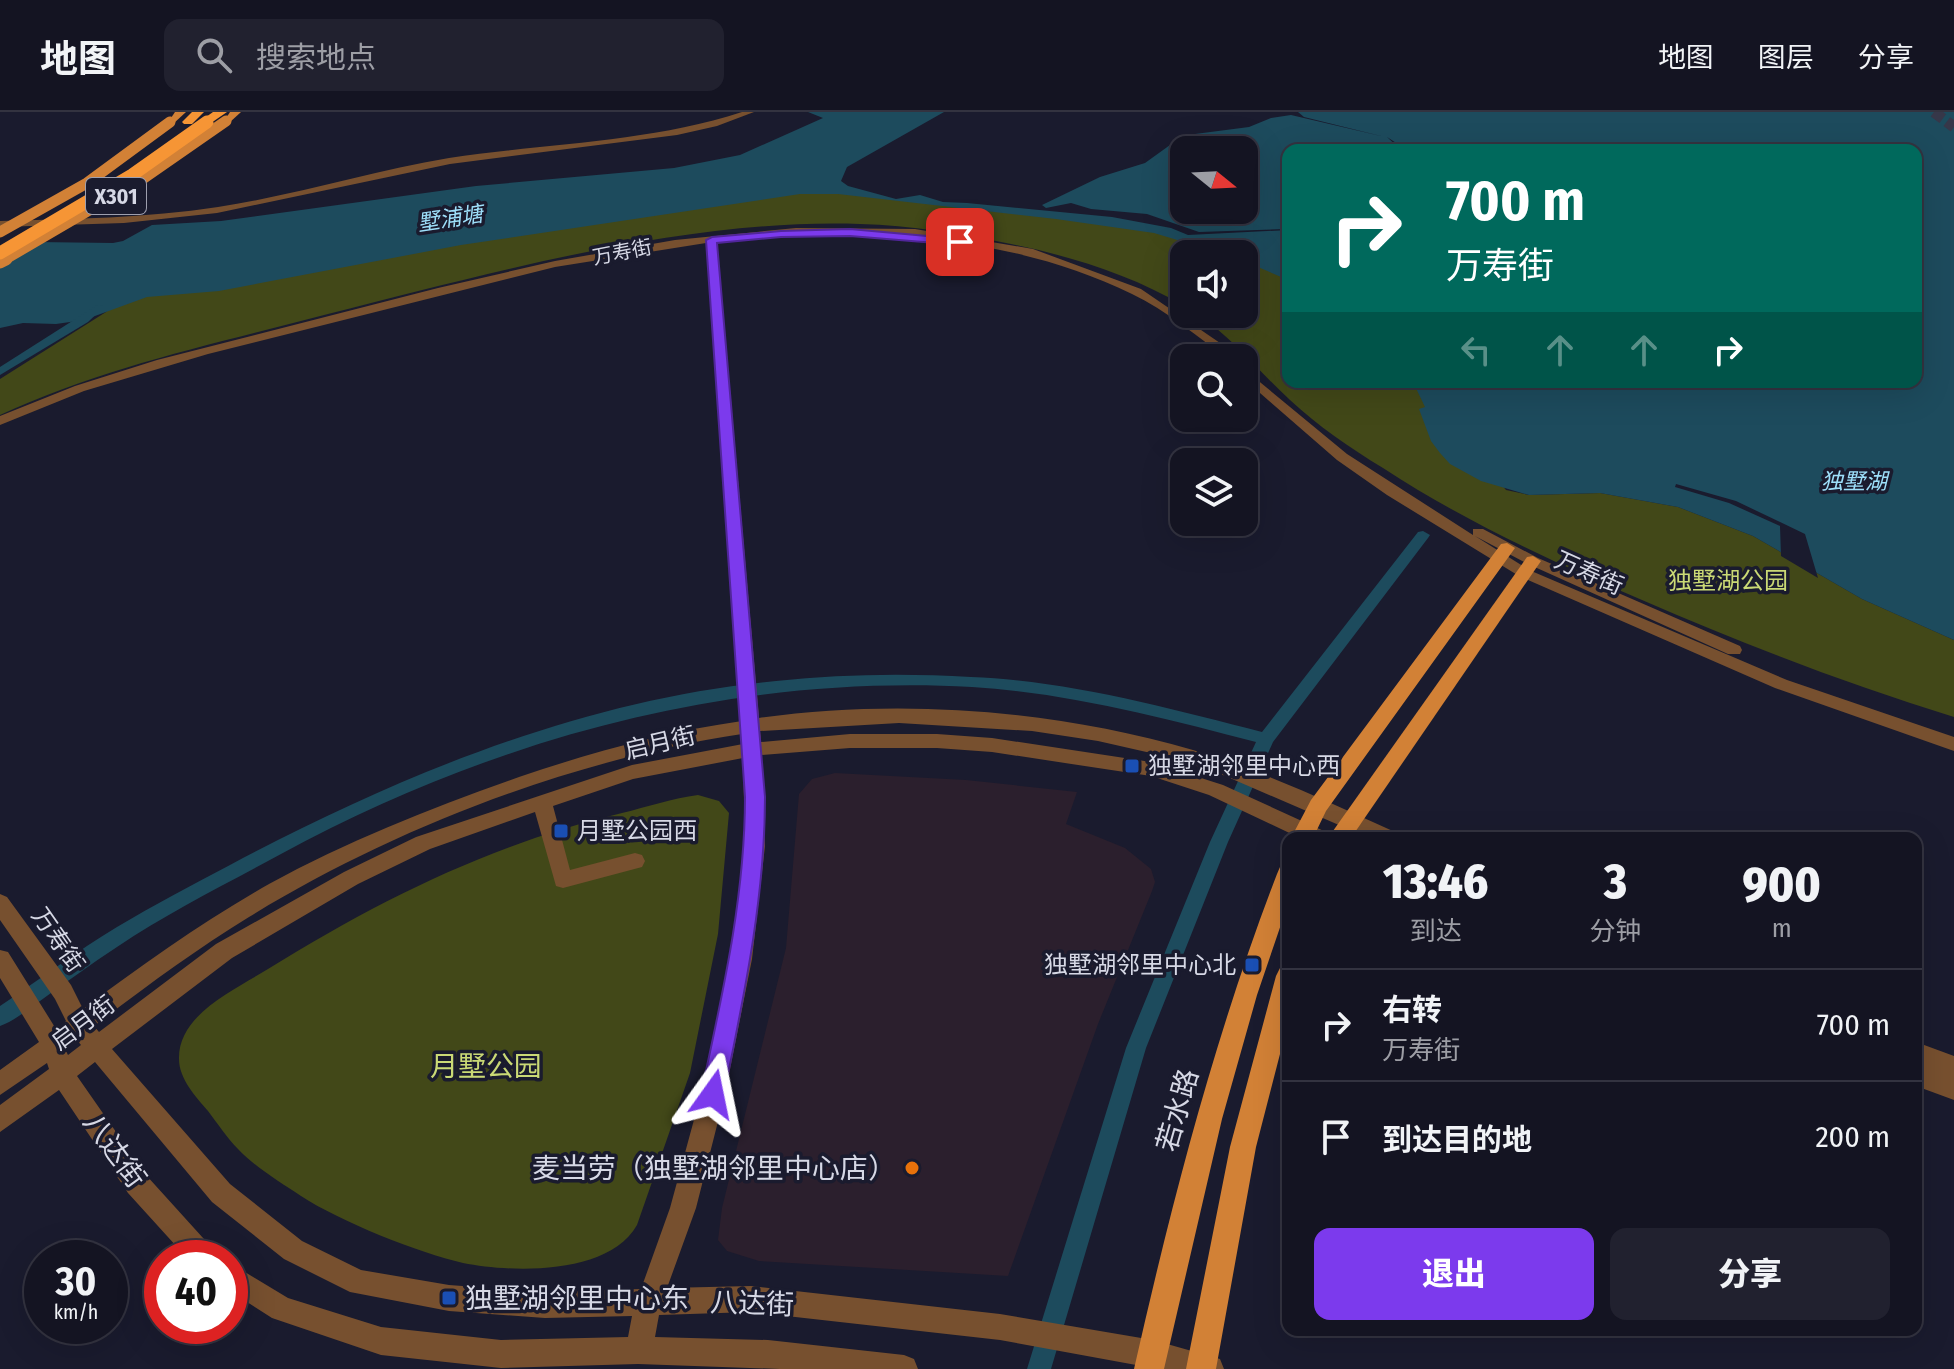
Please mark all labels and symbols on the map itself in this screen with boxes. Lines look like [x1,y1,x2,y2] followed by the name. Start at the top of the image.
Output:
[1170,136,1258,224] north arrow
[86,178,146,214] road number: X301
[415,199,489,237] water label: 墅浦塘
[926,208,994,276] pin
[590,234,654,270] street label: 万寿街
[1821,468,1890,495] water label: 独墅湖
[1550,546,1628,600] street label: 万寿街
[1668,567,1788,595] park label: 独墅湖公园
[622,721,698,765] street label: 启月街
[1148,752,1340,780] place label: 独墅湖邻里中心西
[1123,757,1141,775] marker: 独墅湖邻里中心西
[577,817,697,845] place label: 月墅公园西
[552,822,570,840] marker: 月墅公园西
[26,902,90,978] street label: 万寿街
[1044,951,1236,979] place label: 独墅湖邻里中心北
[1243,956,1261,974] marker: 独墅湖邻里中心北
[46,990,120,1056] street label: 启月街
[430,1050,542,1083] park label: 月墅公园
[671,1052,755,1136] position arrow
[1150,1065,1205,1155] street label: 若水路
[77,1107,153,1194] street label: 八达街
[532,1152,896,1185] place label: 麦当劳（独墅湖邻里中心店）
[903,1159,921,1177] marker: 麦当劳（独墅湖邻里中心店）
[144,1240,248,1344] speed limit sign: 40
[465,1282,689,1315] place label: 独墅湖邻里中心东
[709,1286,795,1321] street label: 八达街
[440,1289,458,1307] marker: 独墅湖邻里中心东

